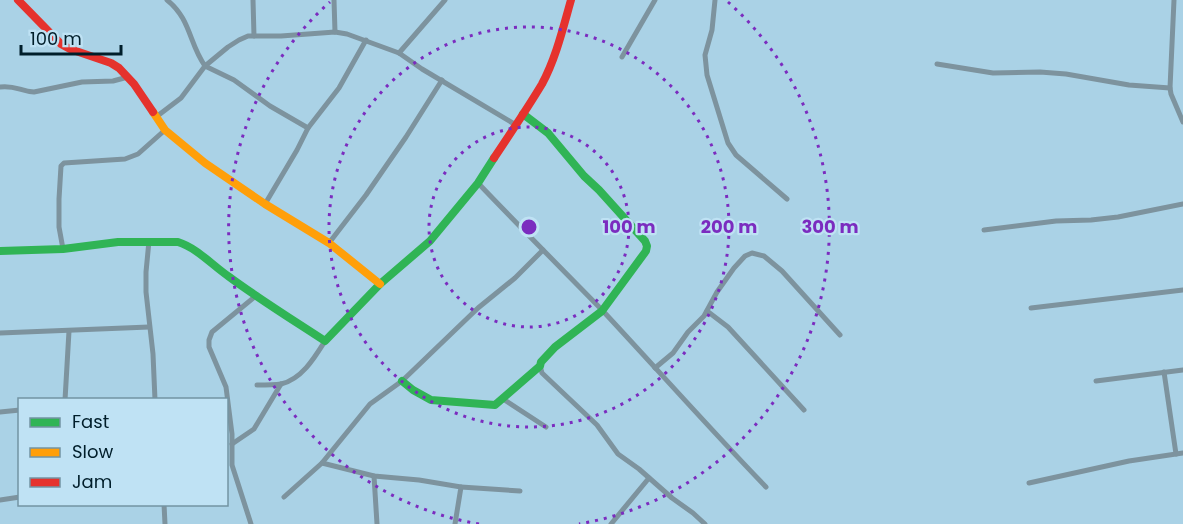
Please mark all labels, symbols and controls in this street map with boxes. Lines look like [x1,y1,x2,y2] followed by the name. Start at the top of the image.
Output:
[21,18,122,56] scale bar
[30,26,82,51] text: 100 m
[602,214,656,239] text: 100 m
[701,214,757,239] text: 200 m
[801,214,859,239] text: 300 m
[519,217,539,237] centre of rings
[18,398,228,506] legend
[72,409,109,434] text: Fast
[72,439,114,464] text: Slow
[72,469,112,494] text: Jam

